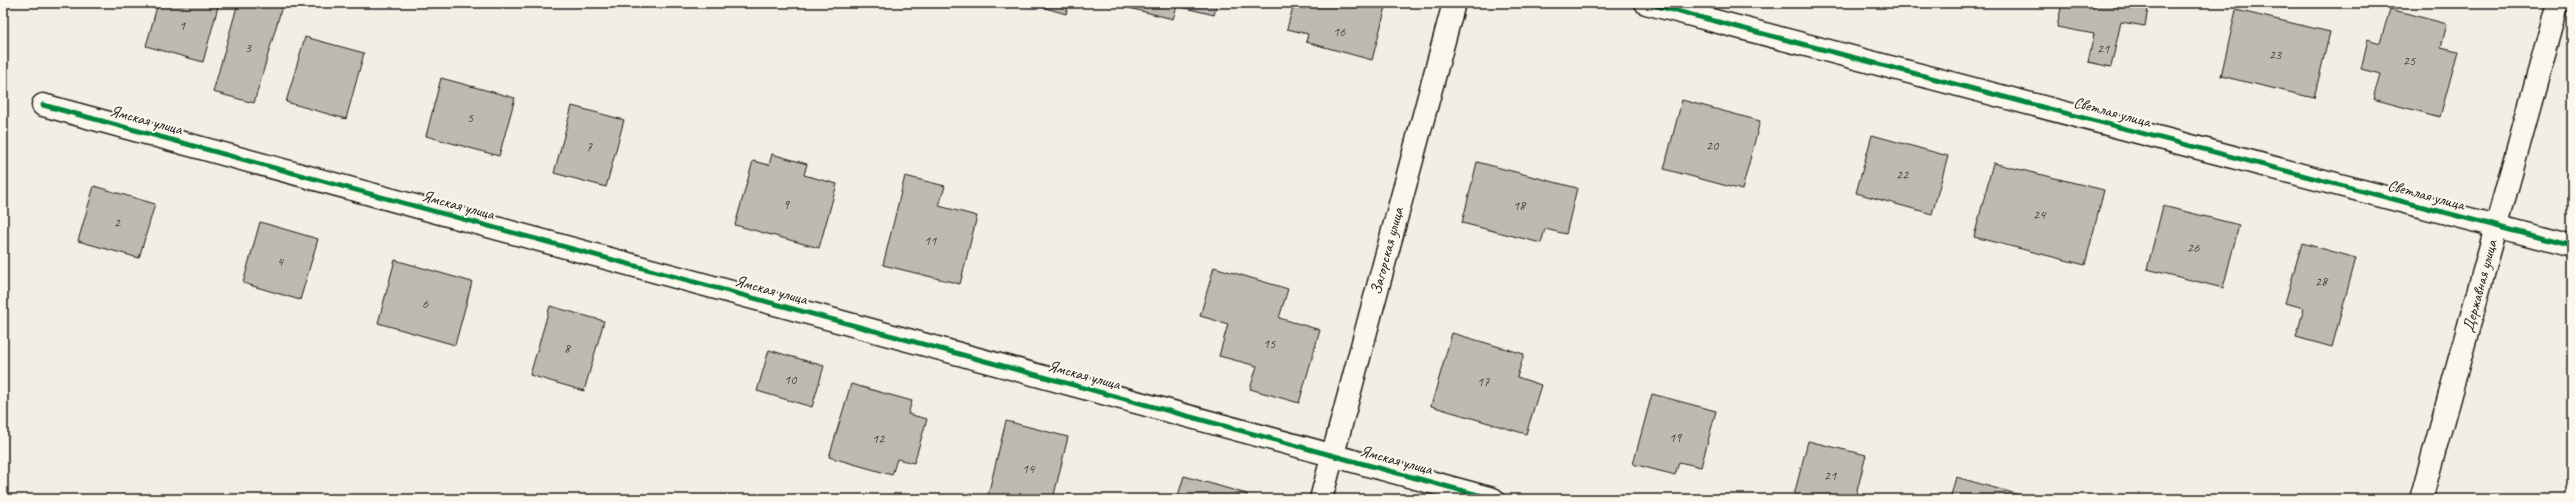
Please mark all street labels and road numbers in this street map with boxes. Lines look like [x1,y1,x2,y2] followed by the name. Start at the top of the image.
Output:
[2071,92,2154,132] street label: Светлая улица
[108,101,186,140] street label: Ямская улица
[2385,175,2468,215] street label: Светлая улица
[420,186,498,225] street label: Ямская улица
[1366,204,1408,297] street label: Загорская улица
[2458,237,2502,334] street label: Державная улица
[733,271,811,310] street label: Ямская улица
[1046,356,1124,395] street label: Ямская улица
[1358,441,1436,480] street label: Ямская улица

